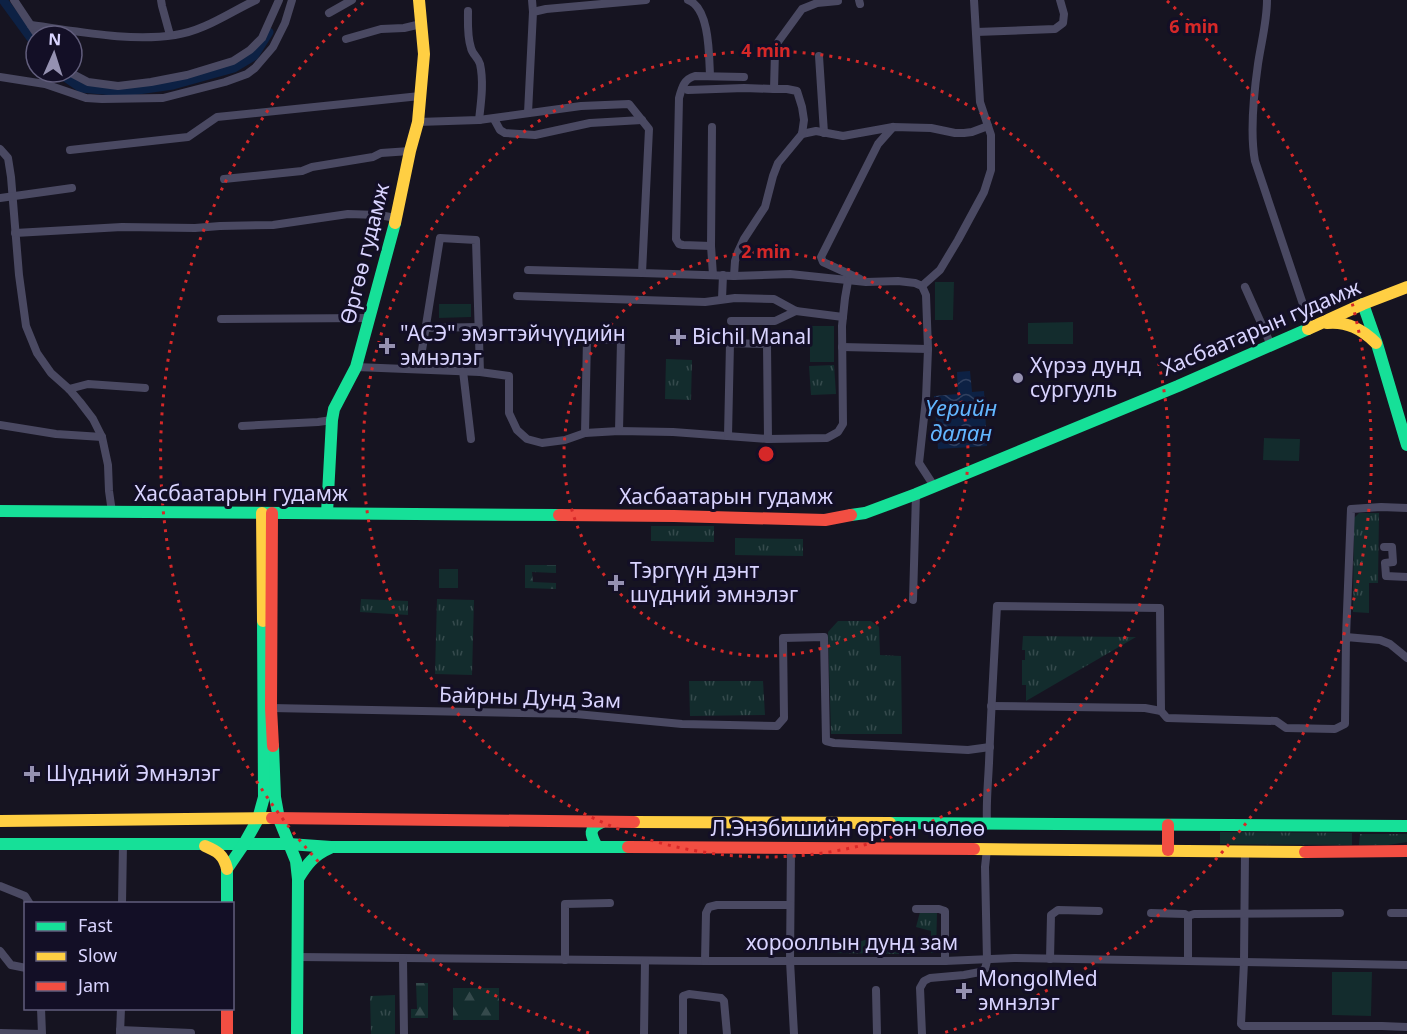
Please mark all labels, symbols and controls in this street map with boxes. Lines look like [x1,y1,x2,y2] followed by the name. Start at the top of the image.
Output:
[1169,14,1219,38] text: 6 min
[24,24,84,84] north arrow
[48,28,62,50] text: N
[741,38,791,62] text: 4 min
[333,180,395,327] street label: Өргөө гудамж
[741,239,791,263] text: 2 min
[1157,272,1364,382] street label: Хасбаатарын гудамж
[400,319,626,371] place label: "АСЭ" эмэгтэйчүүдийн эмнэлэг
[692,322,811,350] place label: Bichil Manal
[669,328,687,346] marker: Bichil Manal
[378,337,396,355] marker: "АСЭ" эмэгтэйчүүдийн эмнэлэг
[1030,351,1141,403] place label: Хүрээ дунд сургууль
[1011,371,1025,385] marker: Хүрээ дунд сургууль
[925,392,998,447] water label: Үерийн далан
[756,444,776,464] centre of rings
[134,479,348,507] street label: Хасбаатарын гудамж
[619,482,833,510] street label: Хасбаатарын гудамж
[630,556,798,608] place label: Тэргүүн дэнт шүдний эмнэлэг
[607,574,625,592] marker: Тэргүүн дэнт шүдний эмнэлэг
[438,680,622,714] street label: Байрны Дунд Зам
[46,759,220,787] place label: Шүдний Эмнэлэг
[23,765,41,783] marker: Шүдний Эмнэлэг
[711,814,985,842] street label: Л.Энэбишийн өргөн чөлөө
[24,902,234,1010] legend
[78,913,113,937] text: Fast
[746,928,958,956] street label: хорооллын дунд зам
[78,943,117,967] text: Slow
[978,964,1098,1016] place label: MongolMed эмнэлэг
[76,973,110,997] text: Jam
[955,982,973,1000] marker: MongolMed эмнэлэг

